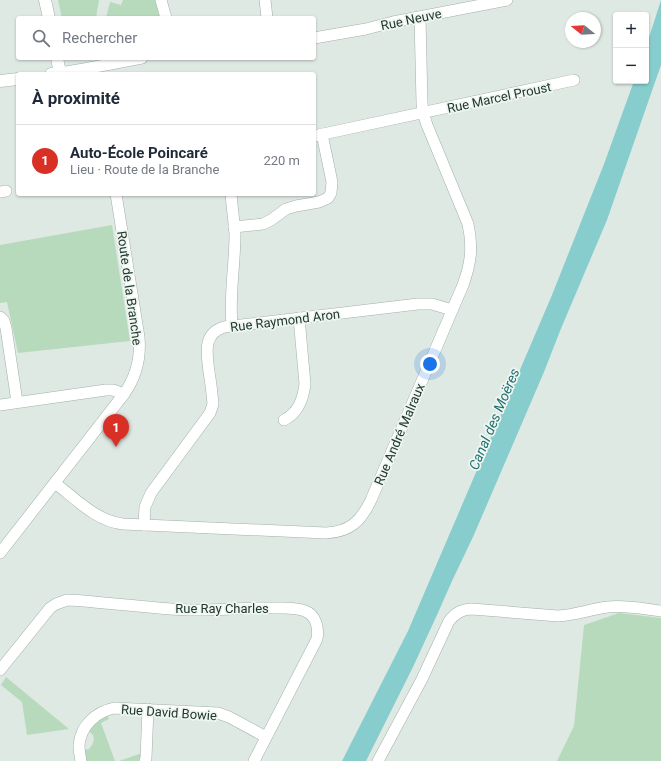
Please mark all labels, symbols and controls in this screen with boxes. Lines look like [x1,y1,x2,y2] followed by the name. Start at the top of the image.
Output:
[379,6,443,33] street label: Rue Neuve
[565,12,601,48] north arrow
[613,12,649,84] map controls
[613,12,649,48] button: +
[16,16,316,60] search box
[30,27,52,49] icon: search
[62,29,137,47] text: Rechercher
[613,48,649,84] button: −
[446,79,553,116] street label: Rue Marcel Proust
[32,88,120,108] text: À proximité
[70,144,208,162] text: Auto-École Poincaré
[41,153,49,168] text: 1
[263,153,300,168] text: 220 m
[70,162,219,177] text: Lieu · Route de la Branche
[114,230,145,346] street label: Route de la Branche
[229,306,341,335] street label: Rue Raymond Aron
[420,354,440,374] your location
[465,366,523,472] water label: Canal des Moëres
[371,381,428,487] street label: Rue André Malraux
[103,414,129,447] pin: 1
[175,601,269,616] street label: Rue Ray Charles
[120,702,218,723] street label: Rue David Bowie

